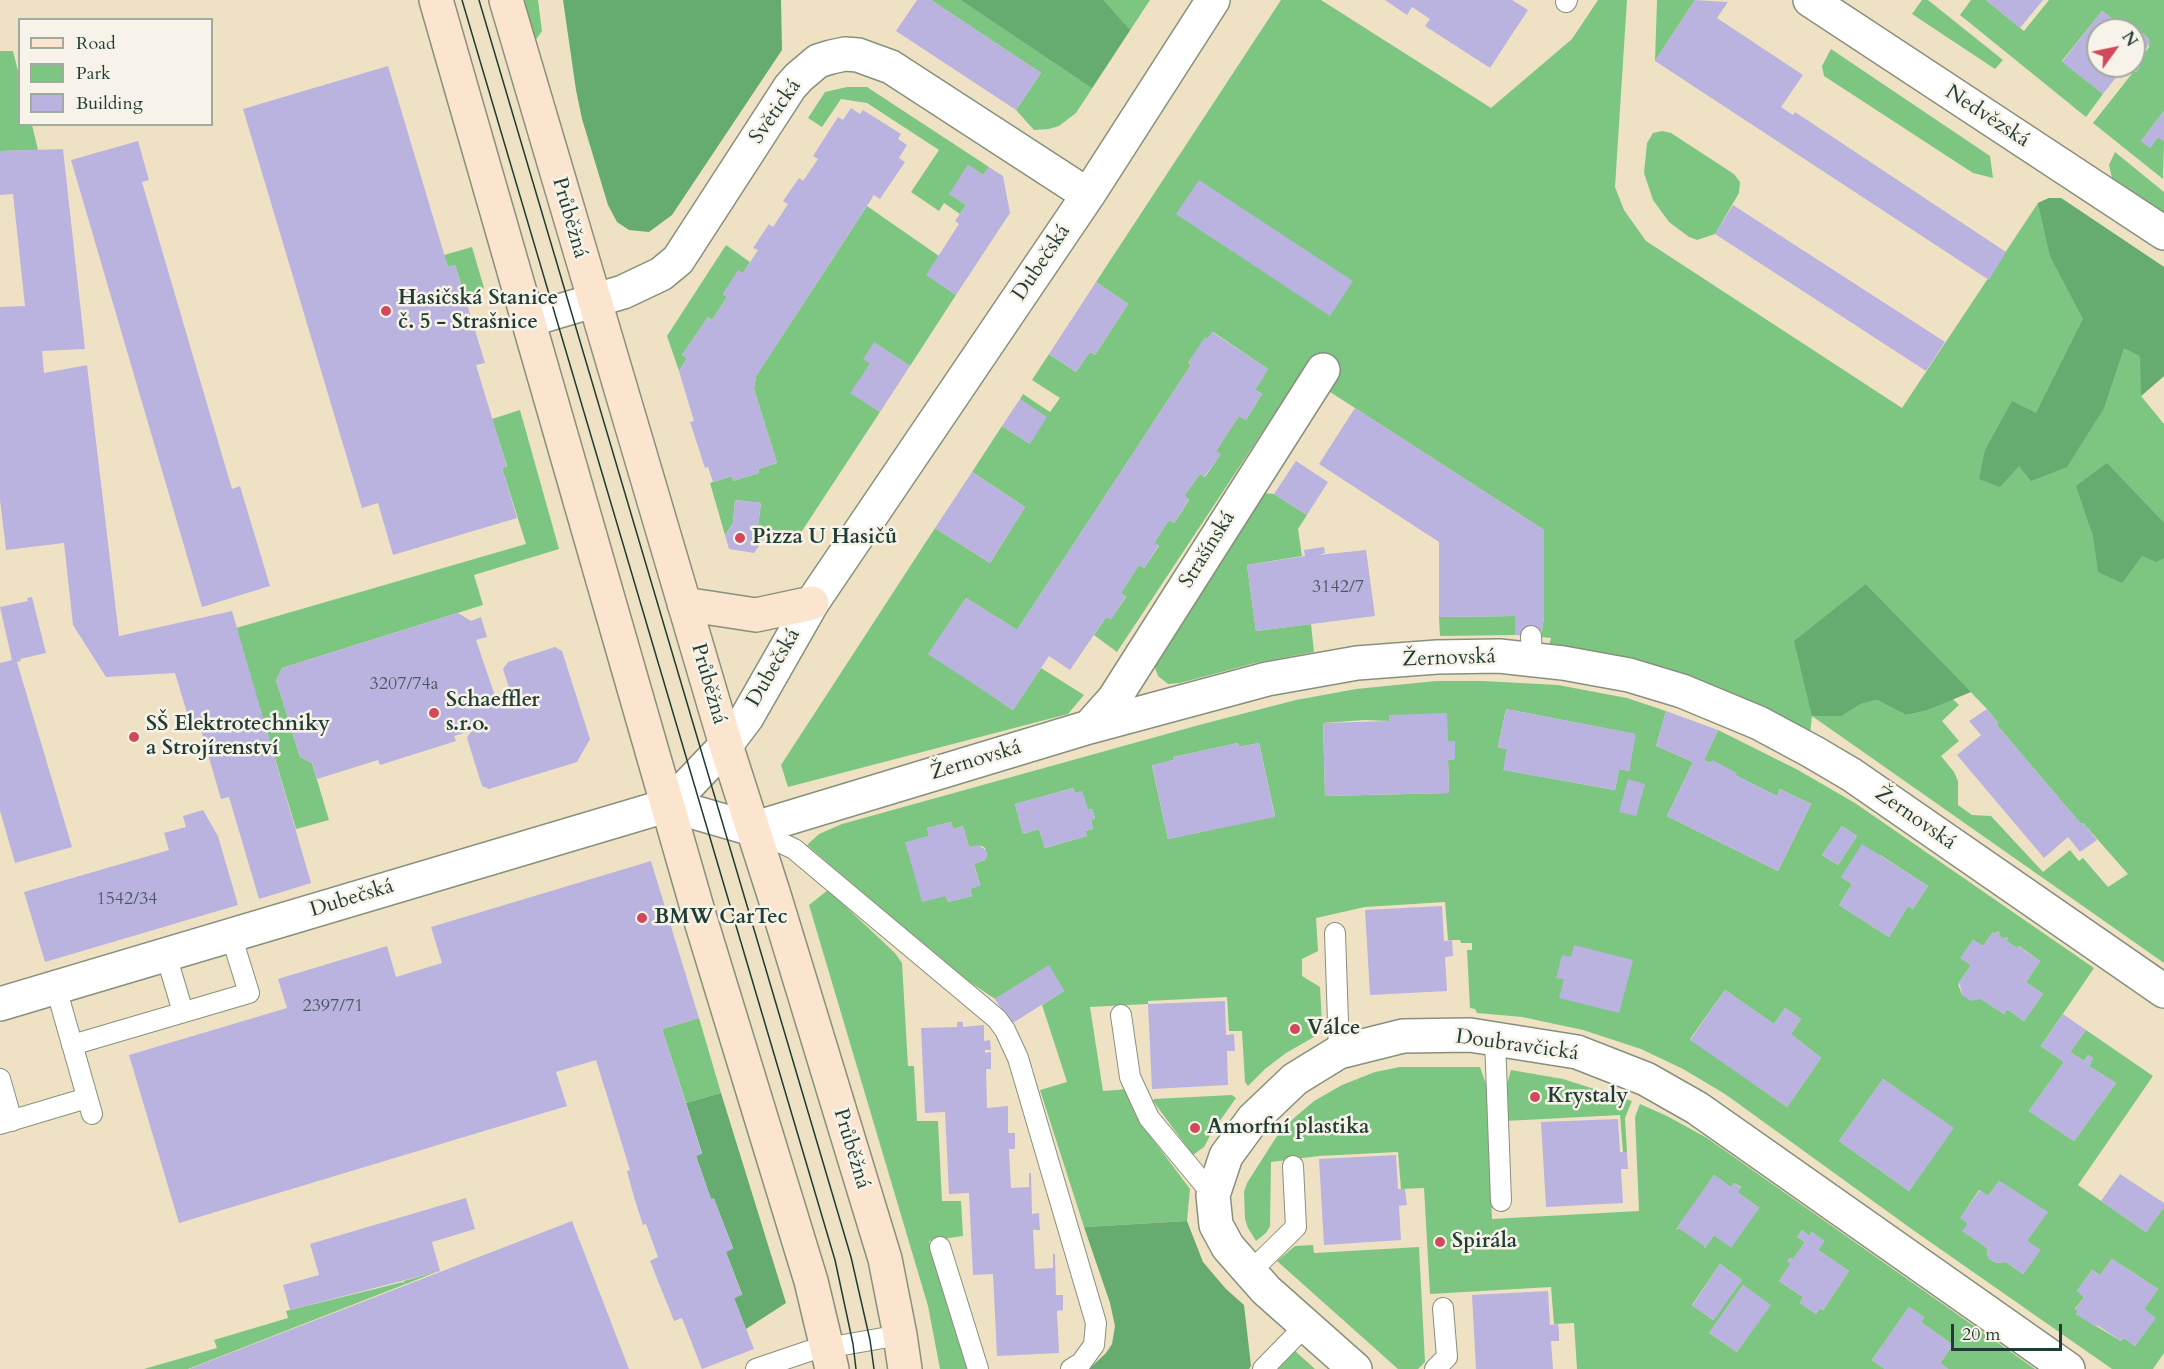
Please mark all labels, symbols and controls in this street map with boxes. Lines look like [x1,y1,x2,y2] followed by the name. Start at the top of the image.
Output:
[18,18,213,126] legend
[2086,18,2146,78] north arrow
[2116,27,2142,51] text: N
[76,31,116,56] text: Road
[76,61,111,86] text: Park
[745,75,807,149] street label: Světická
[1940,80,2034,154] street label: Nedvězská
[76,91,143,116] text: Building
[545,175,593,261] street label: Průběžná
[1007,220,1077,306] street label: Dubečská
[398,286,558,336] place label: Hasičská Stanice č. 5 - Strašnice
[379,304,393,318] marker: Hasičská Stanice č. 5 - Strašnice
[1175,507,1241,593] street label: Strašínská
[752,525,897,551] place label: Pizza U Hasičů
[733,531,747,545] marker: Pizza U Hasičů
[1312,577,1364,599] house number: 3142/7
[742,624,806,712] street label: Dubečská
[684,641,732,727] street label: Průběžná
[1402,645,1496,673] street label: Žernovská
[370,674,438,696] house number: 3207/74a
[446,688,540,738] place label: Schaeffler s.r.o.
[427,706,441,720] marker: Schaeffler s.r.o.
[146,712,330,762] place label: SŠ Elektrotechniky a Strojírenství
[127,730,141,744] marker: SŠ Elektrotechniky a Strojírenství
[928,735,1024,787] street label: Žernovská
[1870,782,1960,856] street label: Žernovská
[307,874,397,924] street label: Dubečská
[96,889,158,911] house number: 1542/34
[654,905,788,931] place label: BMW CarTec
[635,911,649,925] marker: BMW CarTec
[302,996,364,1018] house number: 2397/71
[1307,1016,1360,1042] place label: Válce
[1288,1022,1302,1036] marker: Válce
[1454,1025,1580,1067] street label: Doubravčická
[1547,1084,1628,1110] place label: Krystaly
[1528,1090,1542,1104] marker: Krystaly
[827,1106,875,1192] street label: Průběžná
[1207,1115,1370,1141] place label: Amorfní plastika
[1188,1121,1202,1135] marker: Amorfní plastika
[1452,1229,1517,1255] place label: Spirála
[1433,1235,1447,1249] marker: Spirála
[1954,1312,2065,1350] scale bar
[1962,1322,2001,1347] text: 20 m

